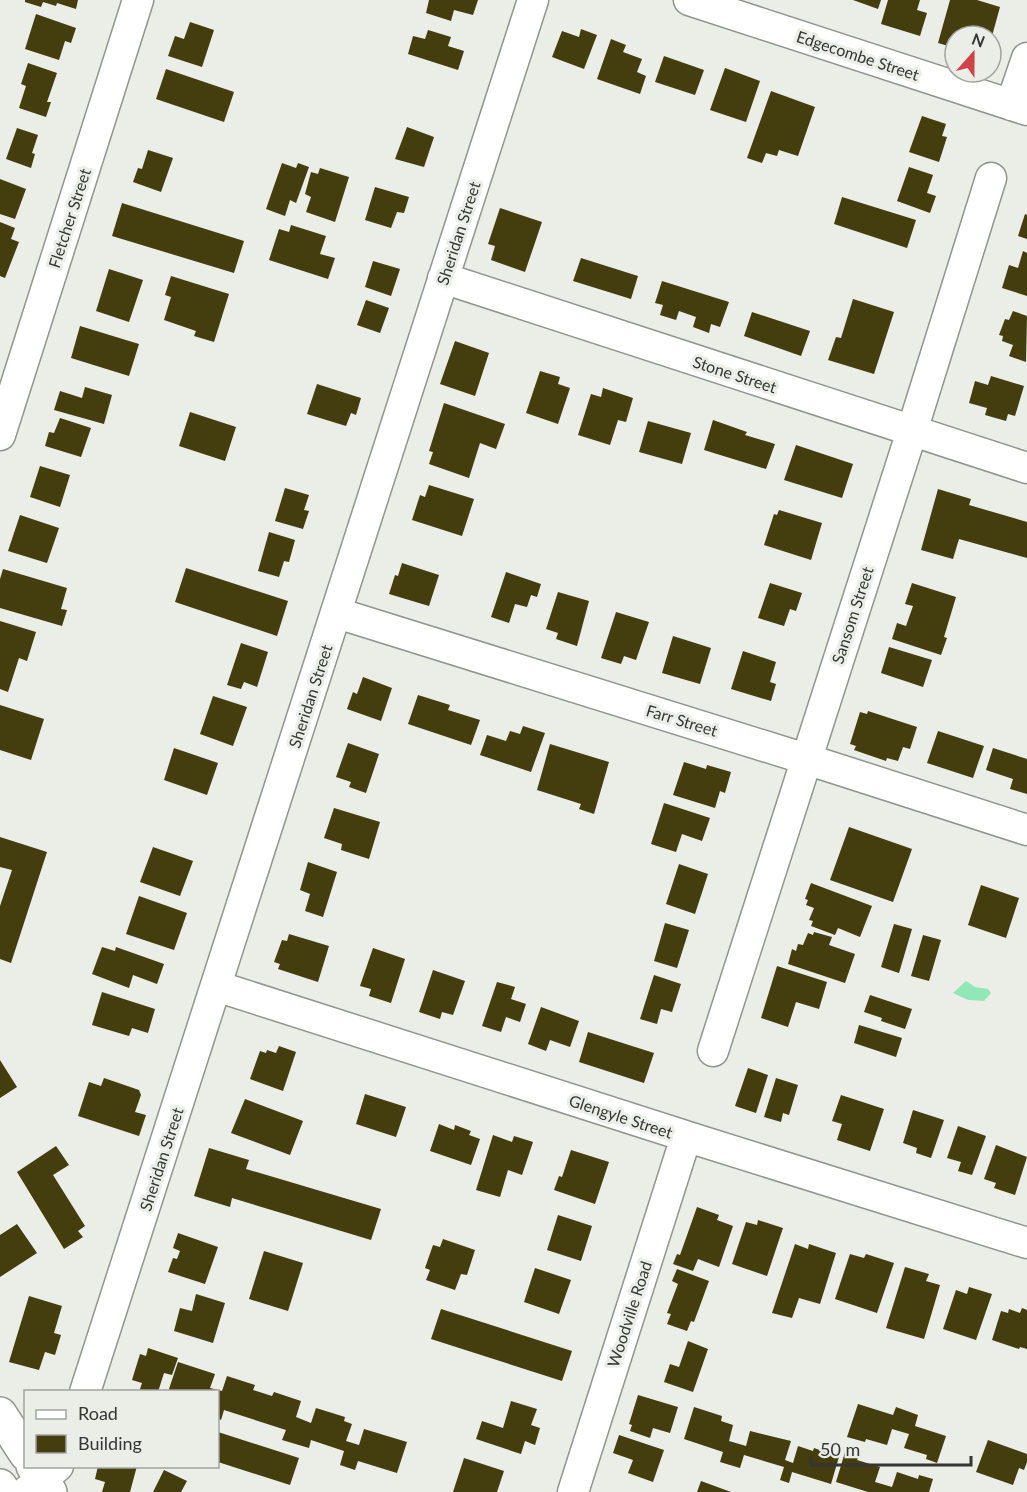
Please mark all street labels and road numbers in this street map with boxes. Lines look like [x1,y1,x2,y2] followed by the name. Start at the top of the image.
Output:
[794,26,922,84] street label: Edgecombe Street
[44,166,94,270] street label: Fletcher Street
[432,179,484,287] street label: Sheridan Street
[691,352,779,397] street label: Stone Street
[827,564,877,666] street label: Sansom Street
[284,642,336,750] street label: Sheridan Street
[644,700,720,740] street label: Farr Street
[567,1090,675,1142] street label: Glengyle Street
[135,1105,187,1213] street label: Sheridan Street
[603,1259,655,1369] street label: Woodville Road

